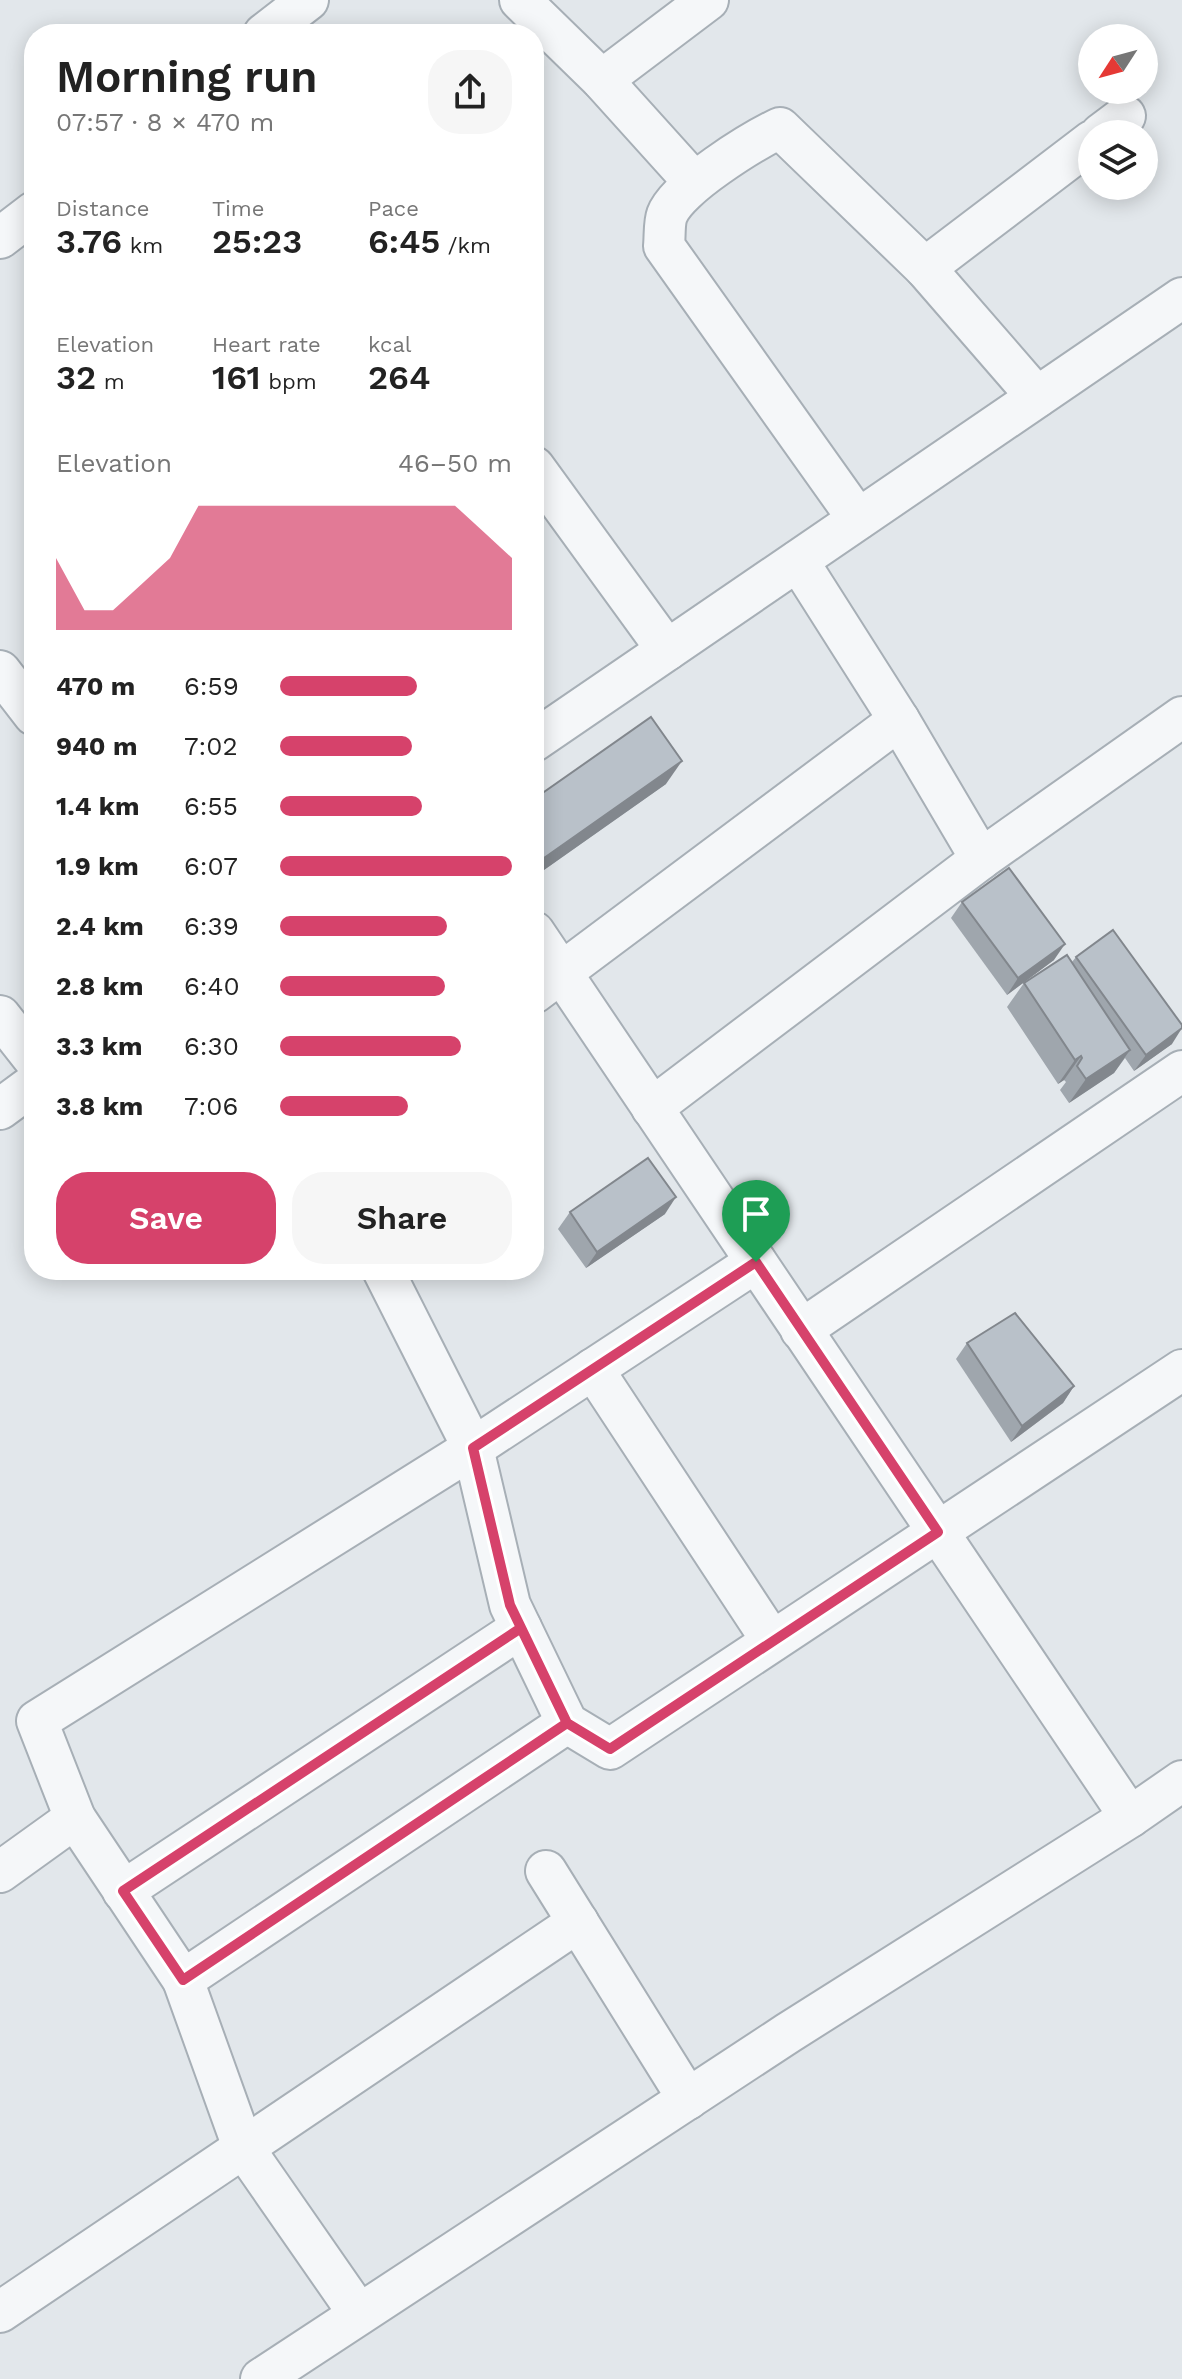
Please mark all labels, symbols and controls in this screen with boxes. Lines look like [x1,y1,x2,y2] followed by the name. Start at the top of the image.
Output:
[1078,24,1158,104] north arrow
[1078,24,1158,200] map controls
[428,50,512,134] button: share
[56,51,317,103] text: Morning run
[56,107,274,137] text: 07:57 · 8 × 470 m
[1078,120,1158,200] button: layers
[56,196,150,221] text: Distance
[212,196,264,221] text: Time
[368,196,419,221] text: Pace
[56,221,122,261] text: 3.76
[212,221,302,261] text: 25:23
[368,221,440,261] text: 6:45
[122,233,163,258] text: km
[440,233,491,258] text: /km
[56,332,154,357] text: Elevation
[212,332,321,357] text: Heart rate
[368,332,412,357] text: kcal
[56,357,96,397] text: 32
[212,357,261,397] text: 161
[368,357,430,397] text: 264
[96,369,125,394] text: m
[261,369,317,394] text: bpm
[56,448,172,478] text: Elevation
[398,448,512,478] text: 46–50 m
[56,671,135,701] text: 470 m
[184,671,239,701] text: 6:59
[56,731,137,761] text: 940 m
[184,731,238,761] text: 7:02
[56,791,140,821] text: 1.4 km
[184,791,238,821] text: 6:55
[56,851,139,881] text: 1.9 km
[184,851,238,881] text: 6:07
[56,911,144,941] text: 2.4 km
[184,911,239,941] text: 6:39
[56,971,143,1001] text: 2.8 km
[184,971,240,1001] text: 6:40
[56,1031,142,1061] text: 3.3 km
[184,1031,239,1061] text: 6:30
[56,1091,143,1121] text: 3.8 km
[184,1091,238,1121] text: 7:06
[56,1172,276,1264] button: Save
[292,1172,512,1264] button: Share
[722,1180,790,1262] pin
[734,1192,778,1236] icon: arrive

